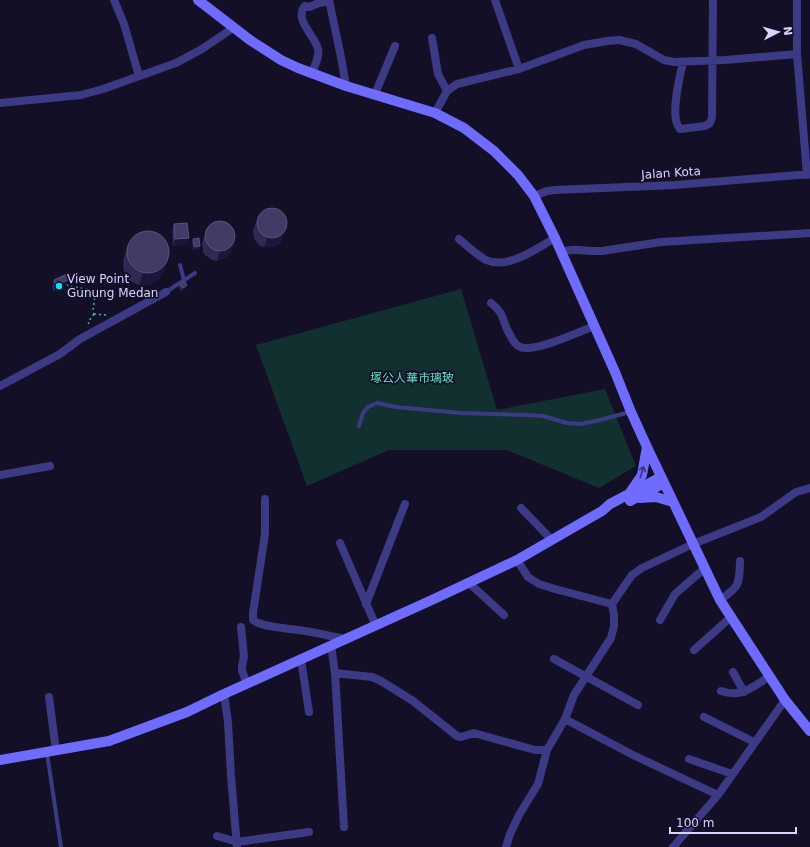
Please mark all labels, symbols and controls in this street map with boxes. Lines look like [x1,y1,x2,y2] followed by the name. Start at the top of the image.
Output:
[758,12,798,52] north arrow
[781,26,794,36] text: N
[640,164,701,182] street label: Jalan Kota
[67,272,158,300] place label: View Point Gunung Medan
[54,281,64,291] marker: View Point Gunung Medan
[370,371,454,385] park label: 塚公人華市璃玻
[639,465,646,478] one-way arrow
[670,809,796,835] scale bar
[676,816,714,830] text: 100 m

